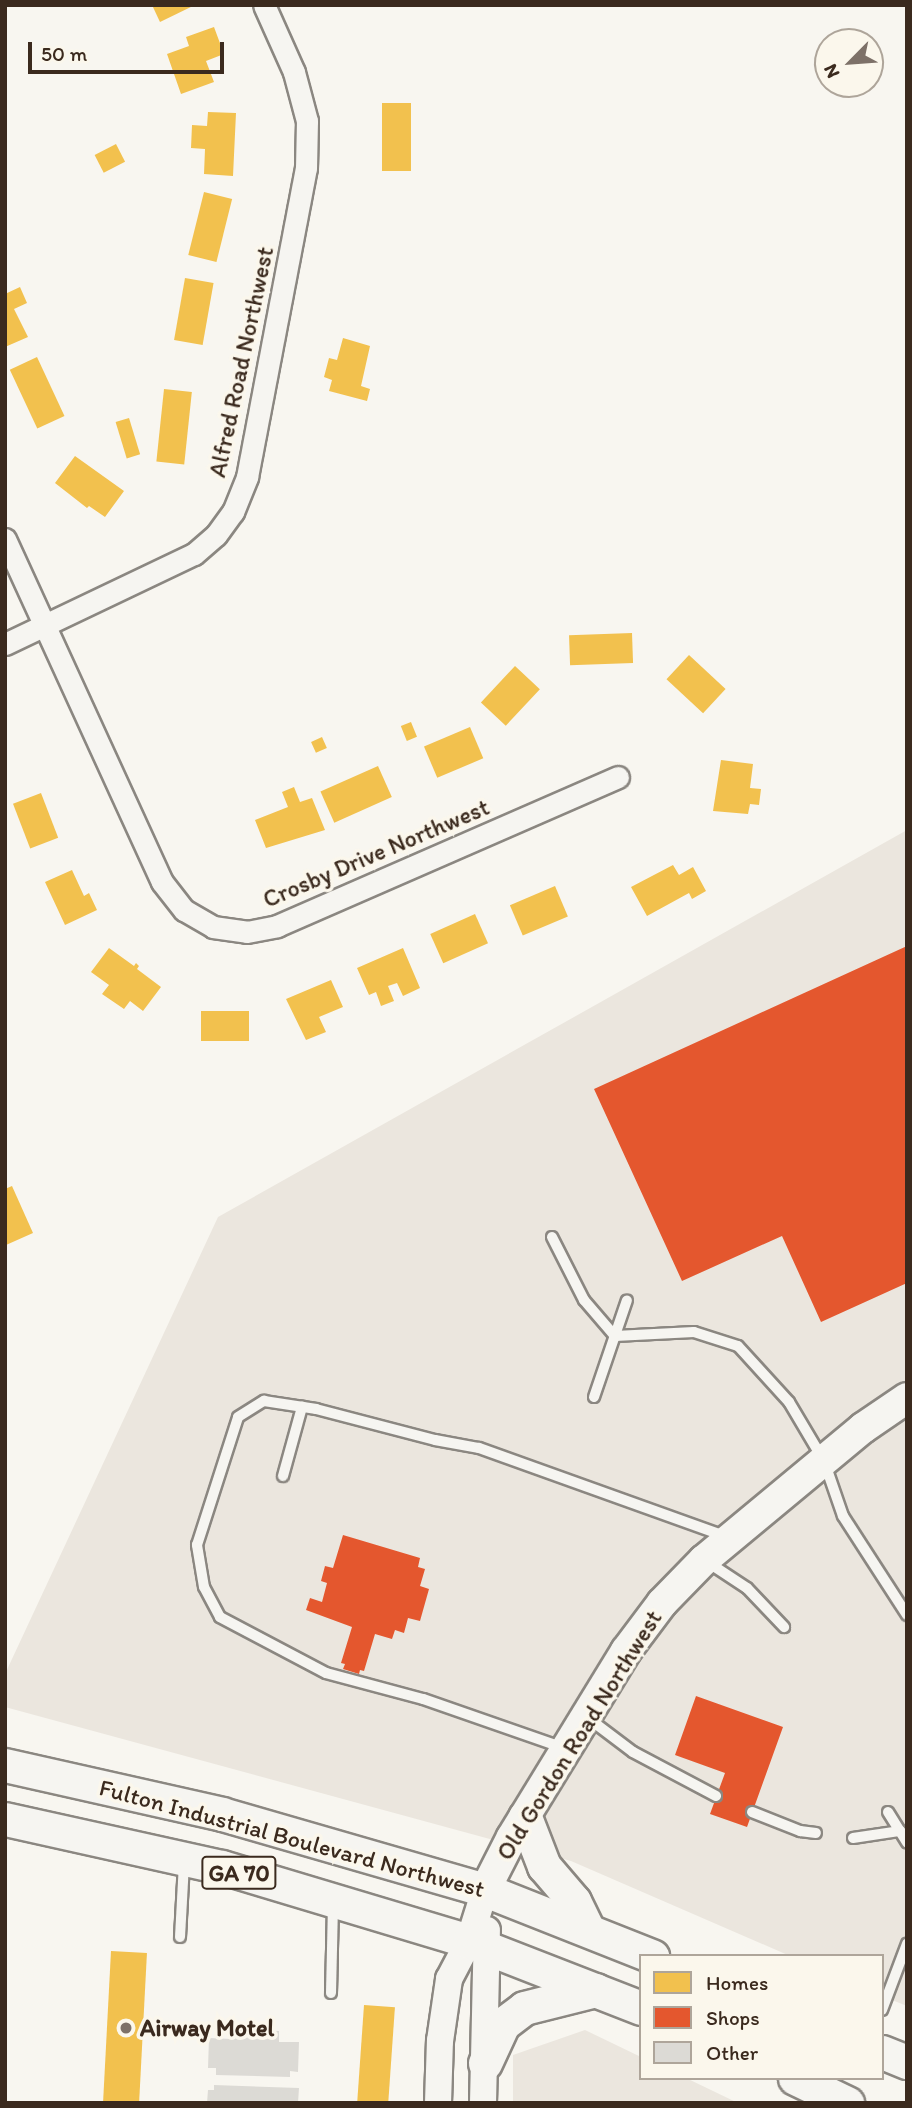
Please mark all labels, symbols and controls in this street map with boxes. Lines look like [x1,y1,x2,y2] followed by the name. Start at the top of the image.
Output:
[32,28,228,72] scale bar
[814,28,884,98] north arrow
[41,41,87,66] text: 50 m
[818,61,844,82] text: N
[202,244,280,480] street label: Alfred Road Northwest
[258,792,494,914] street label: Crosby Drive Northwest
[490,1605,668,1865] street label: Old Gordon Road Northwest
[96,1772,488,1904] street label: Fulton Industrial Boulevard Northwest
[201,1854,278,1892] road number: GA 70
[639,1954,884,2080] legend
[706,1970,768,1995] text: Homes
[706,2005,760,2030] text: Shops
[140,2014,274,2042] place label: Airway Motel
[118,2020,134,2036] marker: Airway Motel
[706,2040,758,2065] text: Other

